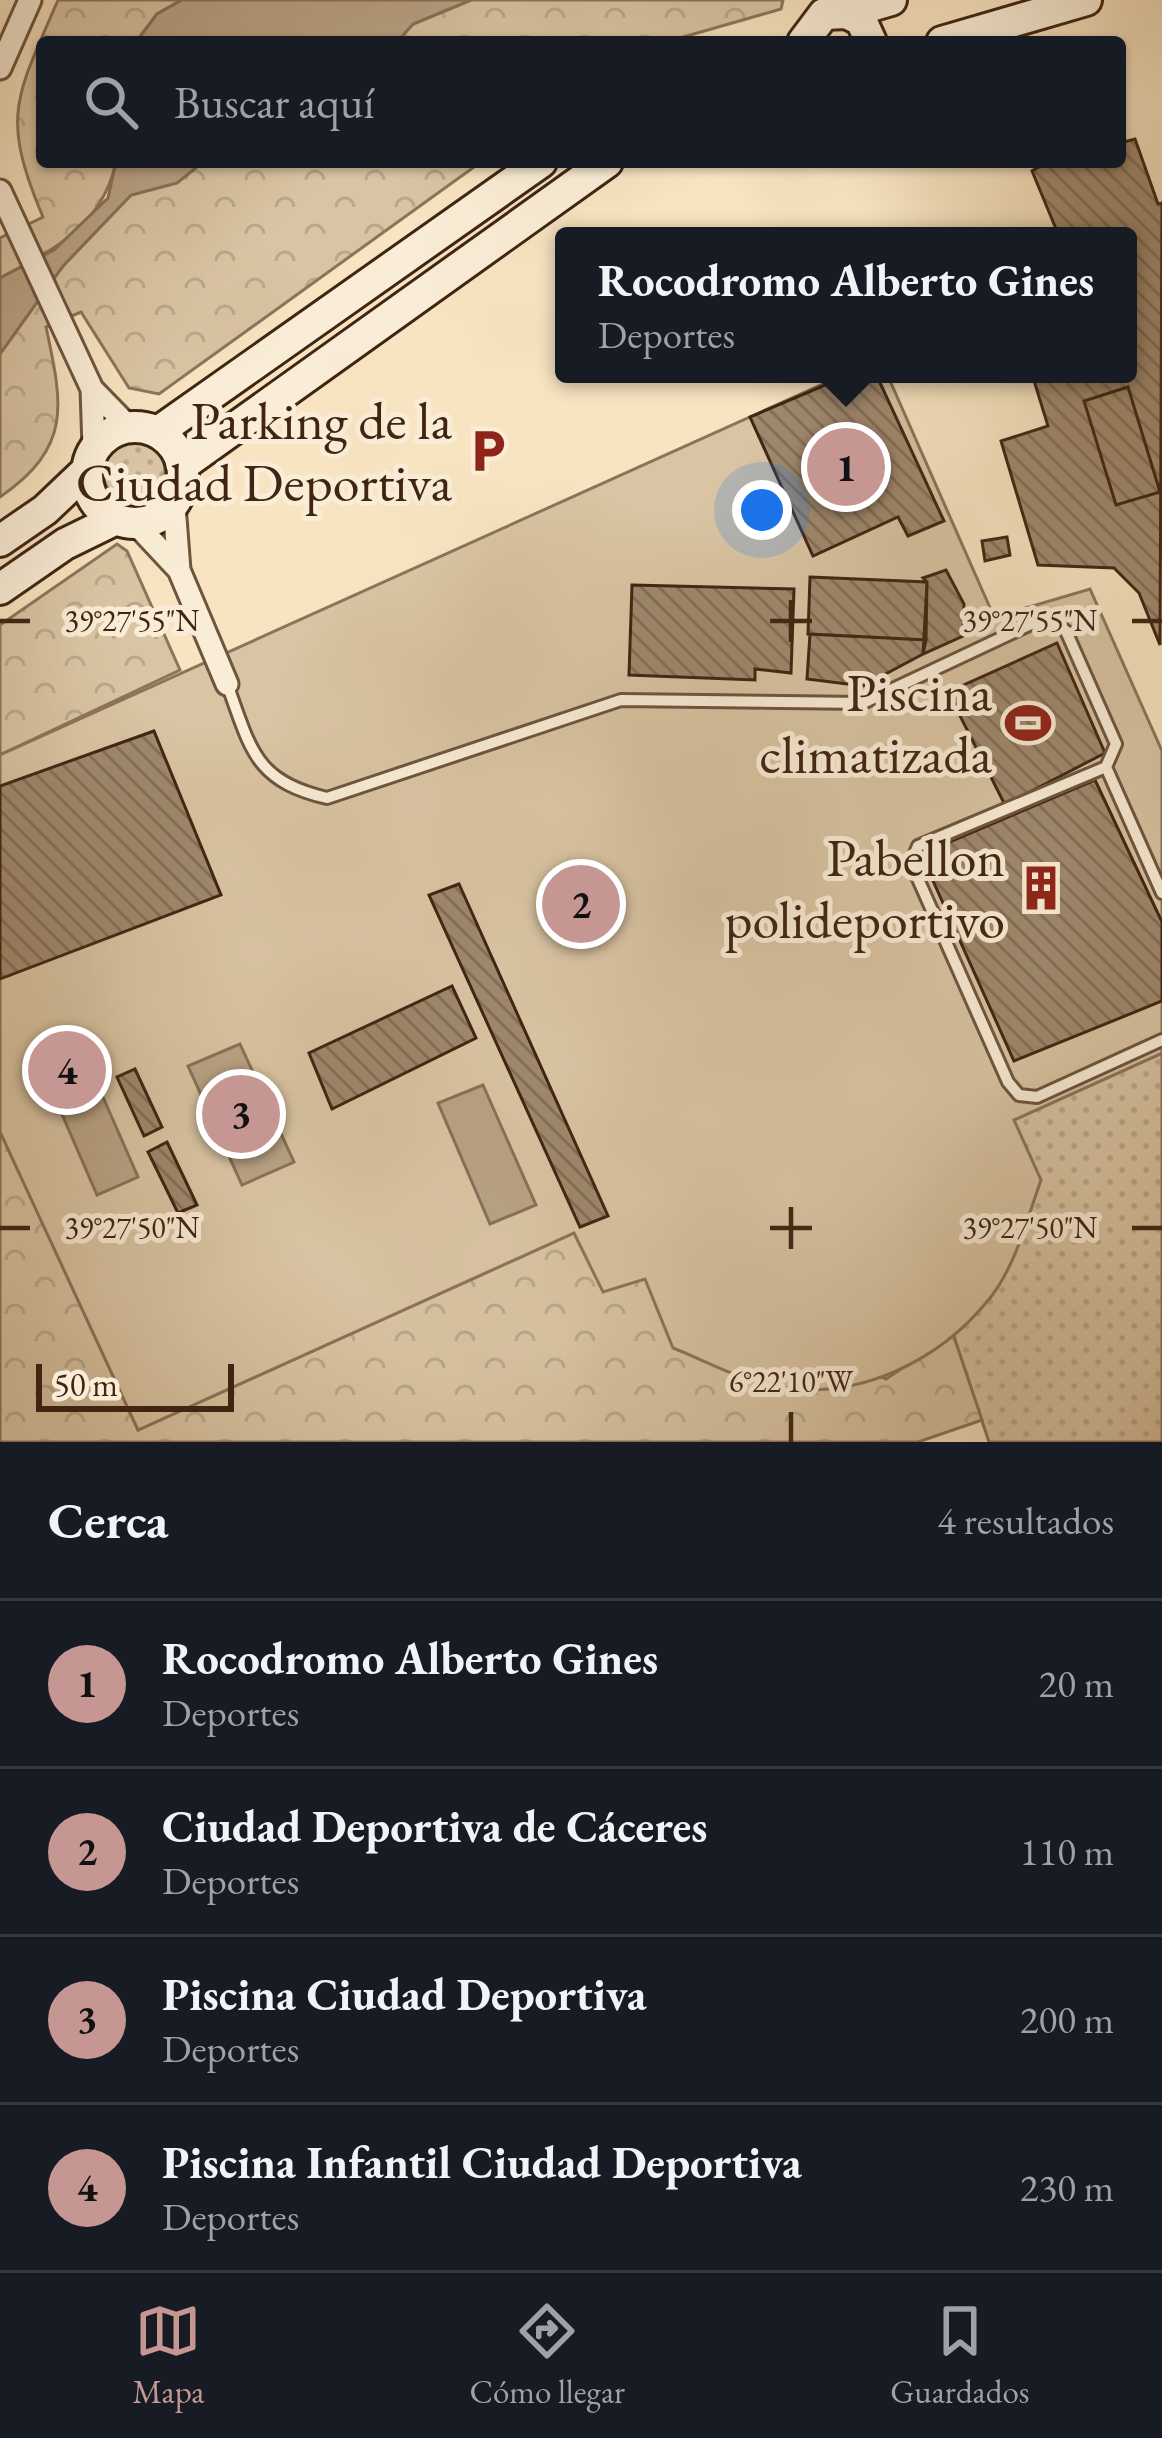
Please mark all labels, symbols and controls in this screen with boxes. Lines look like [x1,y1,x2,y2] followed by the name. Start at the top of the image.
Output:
[36,36,1126,168] search box
[78,69,144,135] icon: search
[174,73,374,131] text: Buscar aquí
[555,227,1137,383] popup
[598,251,1094,309] text: Rocodromo Alberto Gines
[598,309,735,360] text: Deportes
[76,385,452,517] place label: Parking de la Ciudad Deportiva
[807,422,885,512] pin: 1
[463,426,513,476] parking icon: Parking de la Ciudad Deportiva
[732,480,792,540] your location
[65,601,200,640] text: 39°27'55"N
[963,601,1098,640] text: 39°27'55"N
[759,657,992,789] place label: Piscina climatizada
[1003,698,1053,748] sports icon: Piscina climatizada
[724,822,1005,954] place label: Pabellon polideportivo
[542,859,620,949] pin: 2
[1016,863,1066,913] building icon: Pabellon polideportivo
[28,1025,106,1115] pin: 4
[202,1069,280,1159] pin: 3
[65,1208,200,1247] text: 39°27'50"N
[963,1208,1098,1247] text: 39°27'50"N
[36,1358,234,1411] scale bar
[729,1362,854,1401] text: 6°22'10"W
[54,1363,118,1406] text: 50 m
[48,1487,168,1553] text: Cerca
[937,1495,1114,1546] text: 4 resultados
[162,1629,658,1687] text: Rocodromo Alberto Gines
[77,1658,97,1709] text: 1
[1038,1658,1114,1709] text: 20 m
[162,1687,299,1738] text: Deportes
[162,1797,707,1855] text: Ciudad Deportiva de Cáceres
[77,1826,97,1877] text: 2
[1020,1826,1114,1877] text: 110 m
[162,1855,299,1906] text: Deportes
[162,1965,646,2023] text: Piscina Ciudad Deportiva
[77,1994,97,2045] text: 3
[1020,1994,1114,2045] text: 200 m
[162,2023,299,2074] text: Deportes
[162,2133,802,2191] text: Piscina Infantil Ciudad Deportiva
[77,2162,97,2213] text: 4
[1020,2162,1114,2213] text: 230 m
[162,2191,299,2242] text: Deportes
[133,2298,204,2413] tab: Mapa
[470,2298,625,2413] tab: Cómo llegar
[890,2298,1029,2413] tab: Guardados

